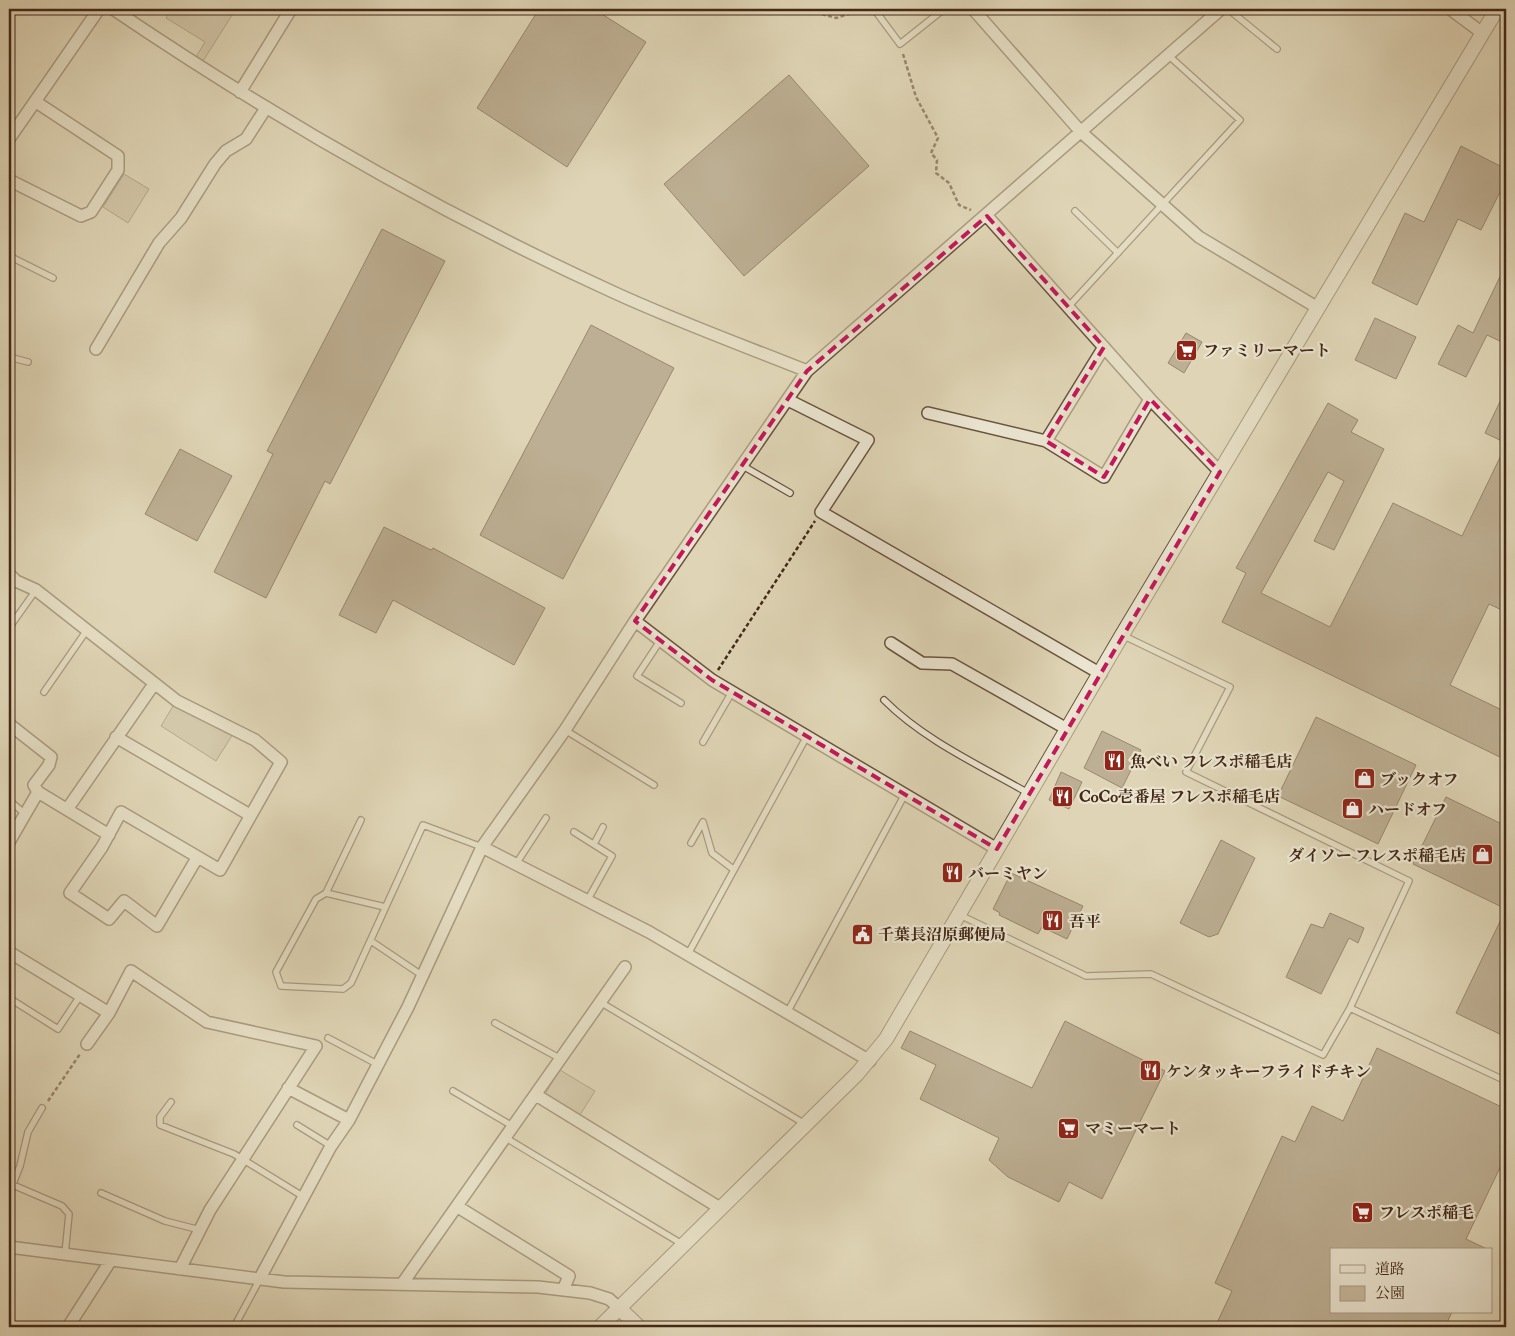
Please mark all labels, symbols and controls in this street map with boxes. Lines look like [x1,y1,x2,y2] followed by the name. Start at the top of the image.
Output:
[1175,338,1199,362] supermarket icon: ファミリーマート
[1203,341,1331,361] place label: ファミリーマート
[1102,749,1126,773] restaurant icon: 魚べい フレスポ稲毛店
[1130,752,1292,772] place label: 魚べい フレスポ稲毛店
[1352,767,1376,791] shop icon: ブックオフ
[1380,770,1458,790] place label: ブックオフ
[1051,784,1075,808] restaurant icon: CoCo壱番屋 フレスポ稲毛店
[1079,787,1280,807] place label: CoCo壱番屋 フレスポ稲毛店
[1340,797,1364,821] shop icon: ハードオフ
[1368,800,1447,820] place label: ハードオフ
[1470,843,1494,867] shop icon: ダイソー フレスポ稲毛店
[1288,846,1466,866] place label: ダイソー フレスポ稲毛店
[940,861,964,885] restaurant icon: バーミヤン
[968,864,1048,884] place label: バーミヤン
[1041,909,1065,933] restaurant icon: 吾平
[1069,912,1101,932] place label: 吾平
[850,922,874,946] public building icon: 千葉長沼原郵便局
[878,925,1006,945] place label: 千葉長沼原郵便局
[1138,1059,1162,1083] restaurant icon: ケンタッキーフライドチキン
[1166,1062,1371,1082] place label: ケンタッキーフライドチキン
[1057,1116,1081,1140] supermarket icon: マミーマート
[1085,1119,1181,1139] place label: マミーマート
[1351,1200,1375,1224] supermarket icon: フレスポ稲毛
[1379,1203,1474,1223] place label: フレスポ稲毛
[1330,1248,1492,1314] legend
[1375,1260,1405,1279] text: 道路
[1375,1284,1405,1303] text: 公園

